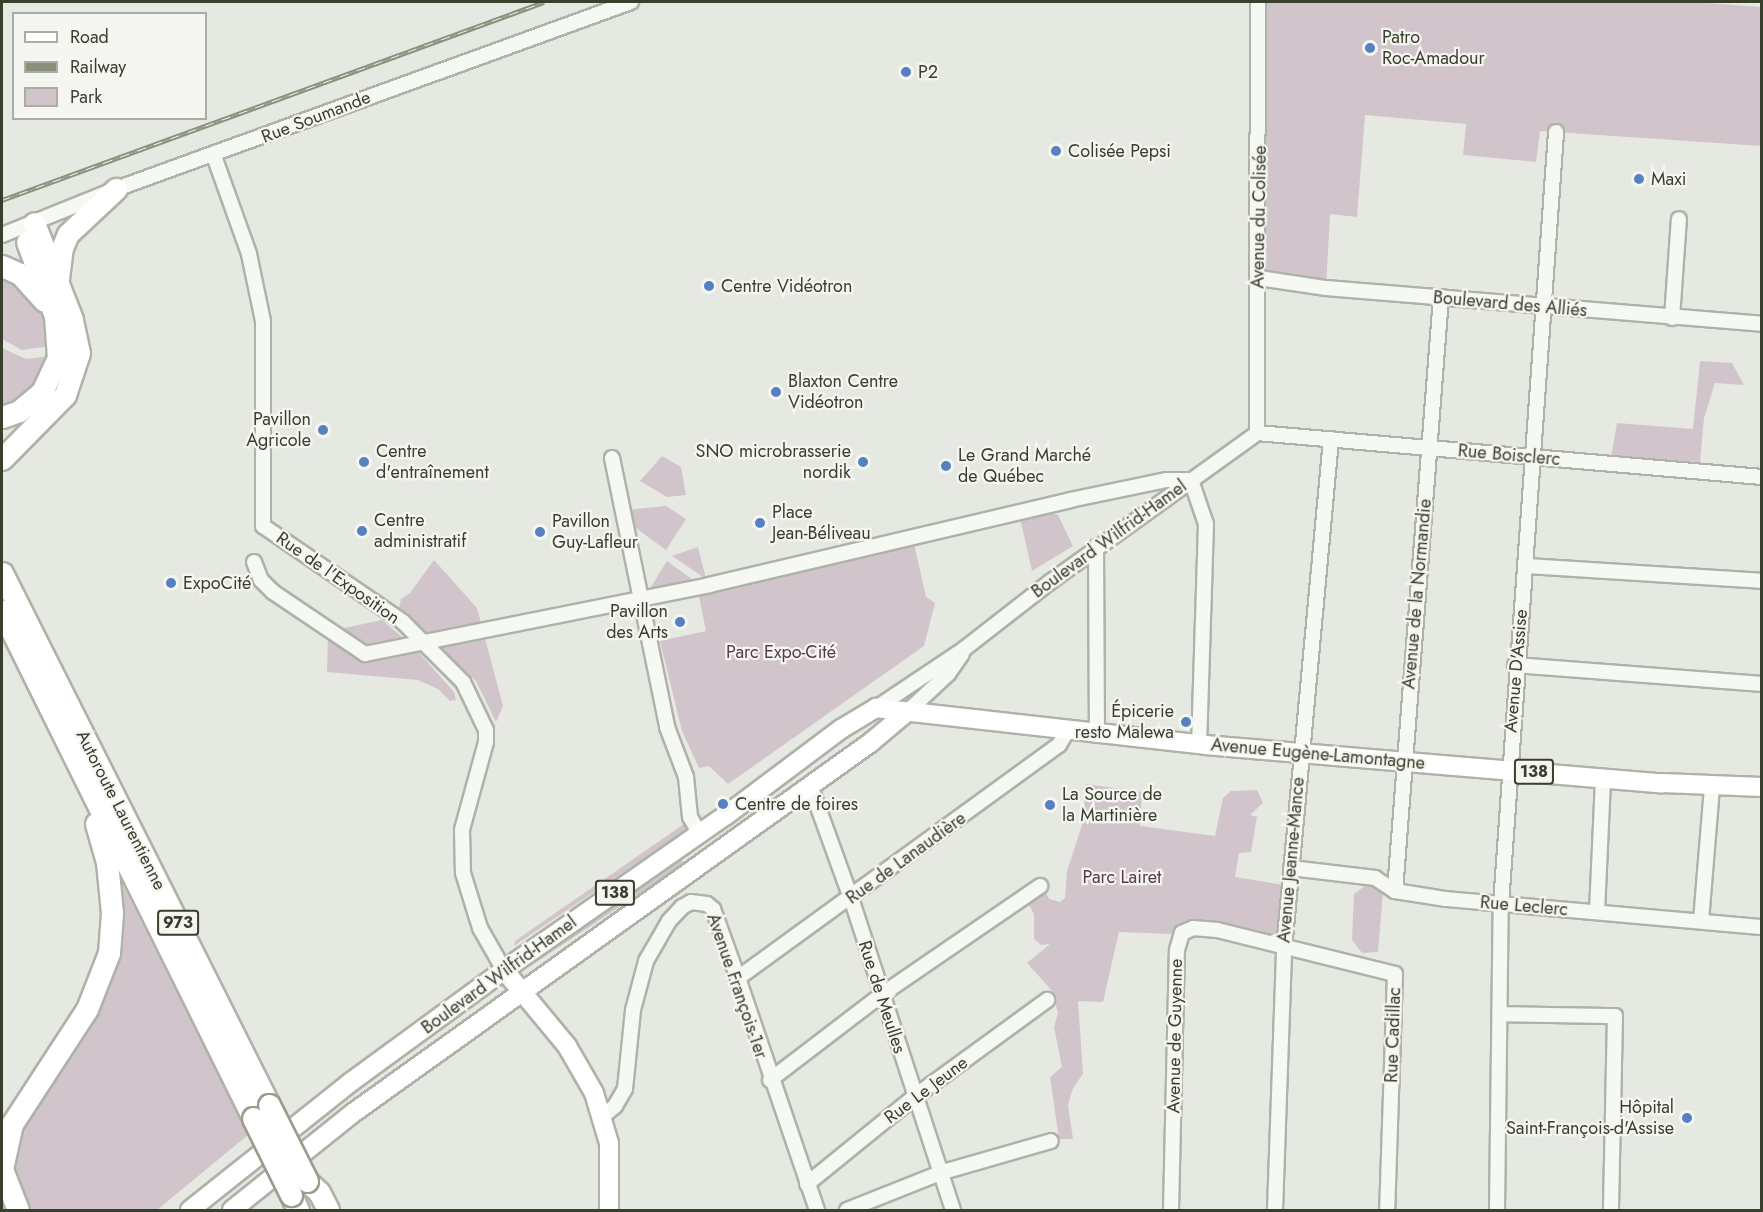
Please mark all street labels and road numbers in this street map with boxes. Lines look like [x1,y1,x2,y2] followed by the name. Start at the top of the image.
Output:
[258,86,374,148] street label: Rue Soumande
[1247,145,1271,289] street label: Avenue du Colisée
[1432,287,1588,321] street label: Boulevard des Alliés
[1457,440,1561,470] street label: Rue Boisclerc
[1027,475,1191,603] street label: Boulevard Wilfrid-Hamel
[1398,498,1436,690] street label: Avenue de la Normandie
[272,527,404,629] street label: Rue de l'Exposition
[1500,608,1532,734] street label: Avenue D'Assise
[71,726,171,894] street label: Autoroute Laurentienne
[1210,734,1426,774] street label: Avenue Eugène-Lamontagne
[1513,759,1555,785] road number: 138
[1273,776,1309,944] street label: Avenue Jeanne-Mance
[842,807,970,909] street label: Rue de Lanaudière
[594,880,636,906] road number: 138
[1479,891,1569,921] street label: Rue Leclerc
[157,910,199,936] road number: 973
[417,911,581,1039] street label: Boulevard Wilfrid-Hamel
[702,911,772,1061] street label: Avenue François-1er
[854,938,910,1056] street label: Rue de Meulles
[1163,958,1187,1114] street label: Avenue de Guyenne
[1381,987,1405,1083] street label: Rue Cadillac
[880,1052,972,1128] street label: Rue Le Jeune

